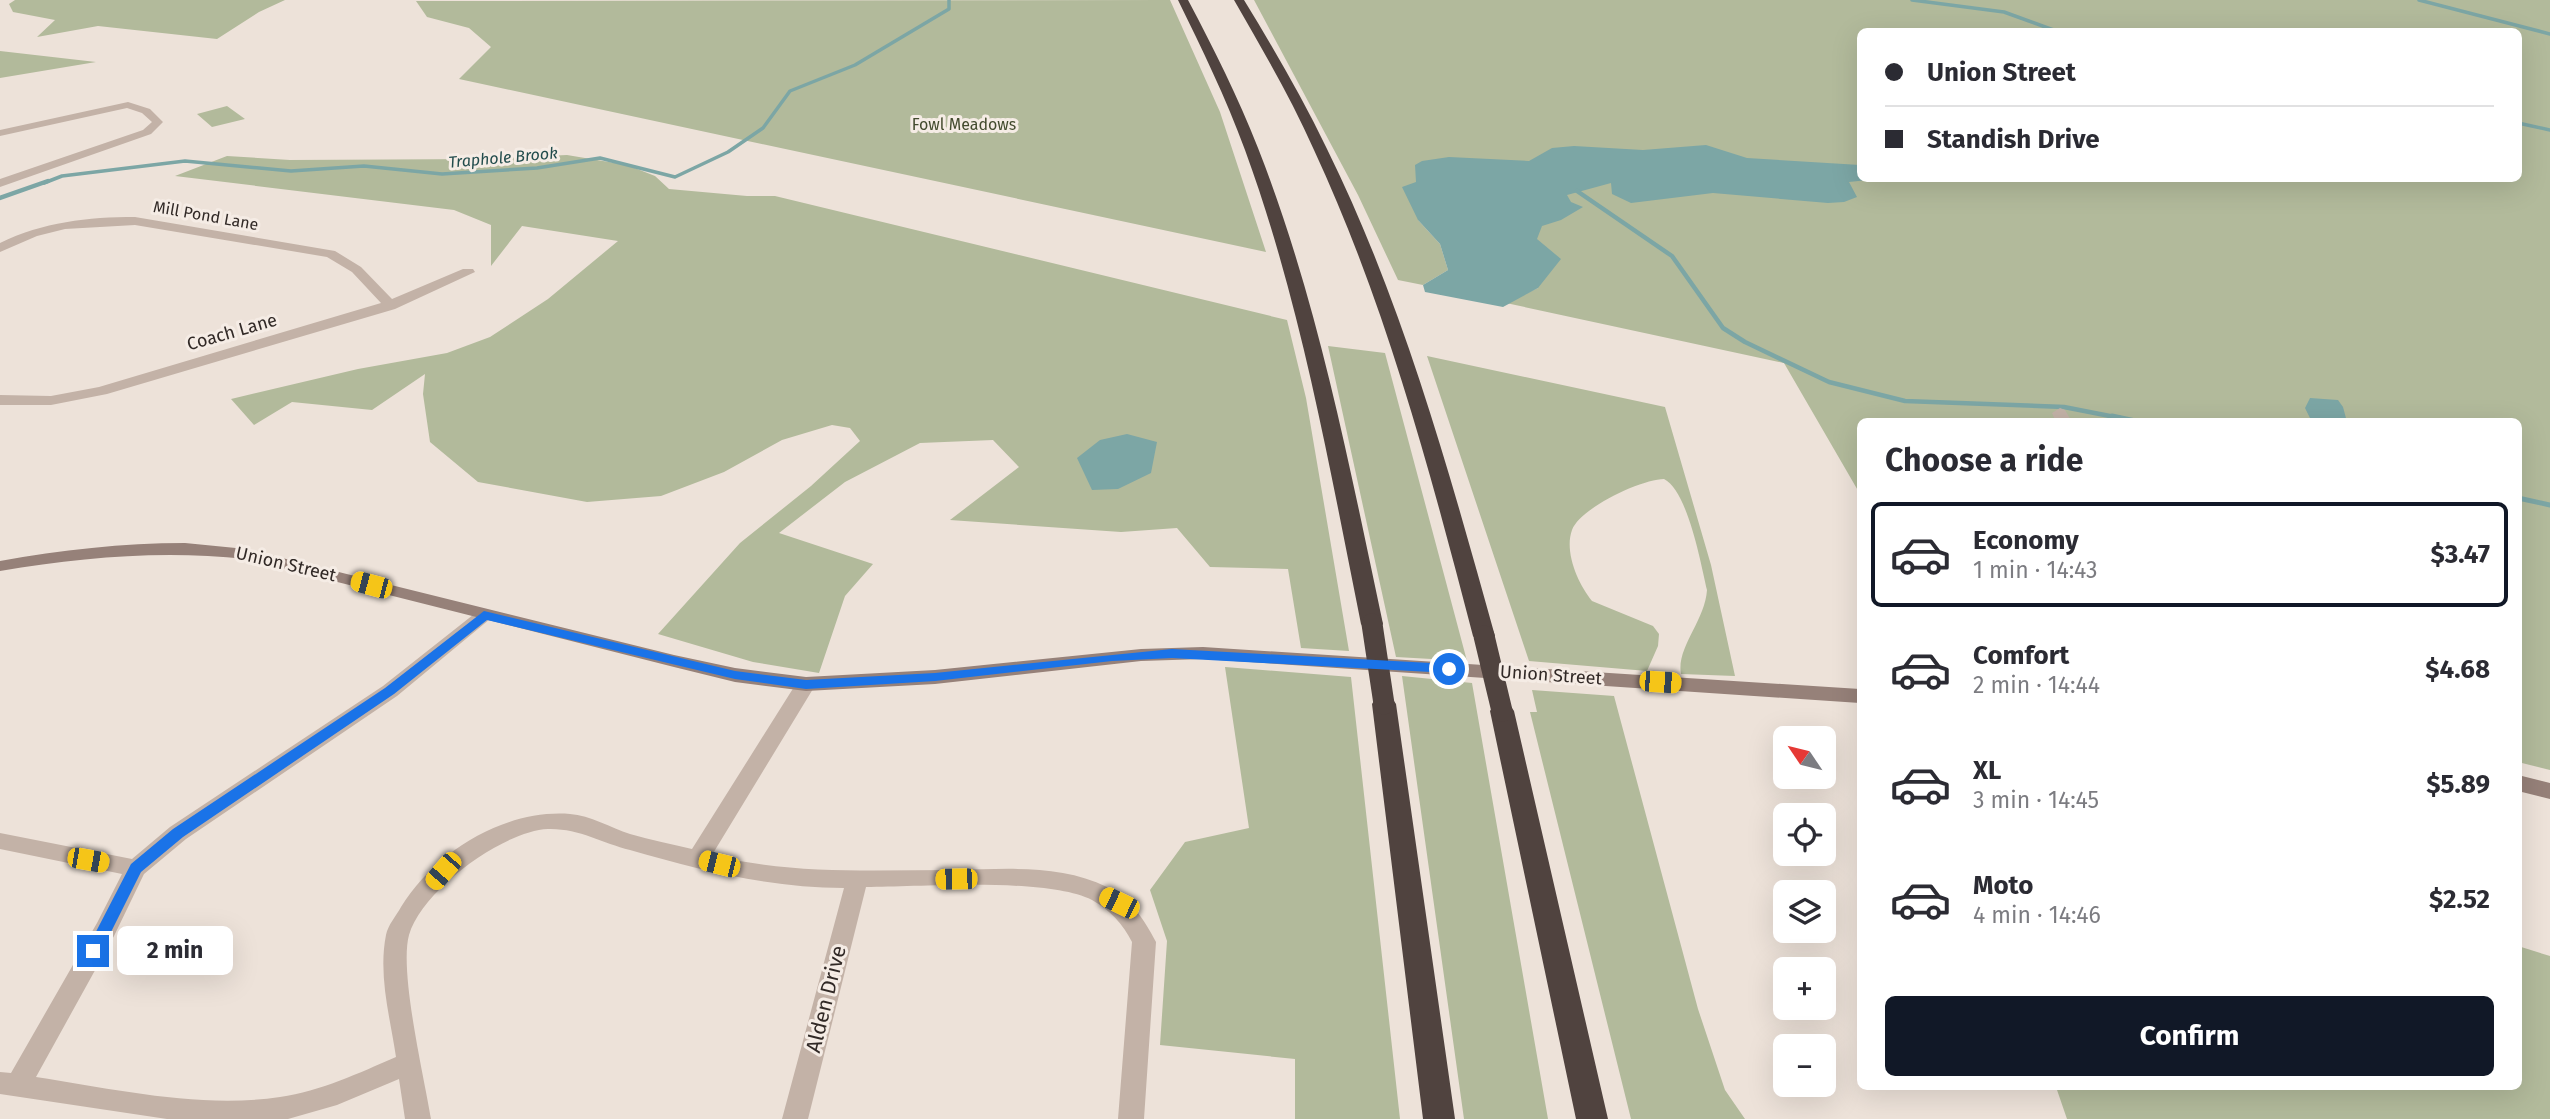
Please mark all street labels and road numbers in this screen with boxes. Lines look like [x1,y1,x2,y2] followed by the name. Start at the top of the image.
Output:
[152,197,260,234] street label: Mill Pond Lane
[184,309,280,355] street label: Coach Lane
[234,542,339,586] street label: Union Street
[1499,660,1603,690] street label: Union Street
[800,943,852,1055] street label: Alden Drive

